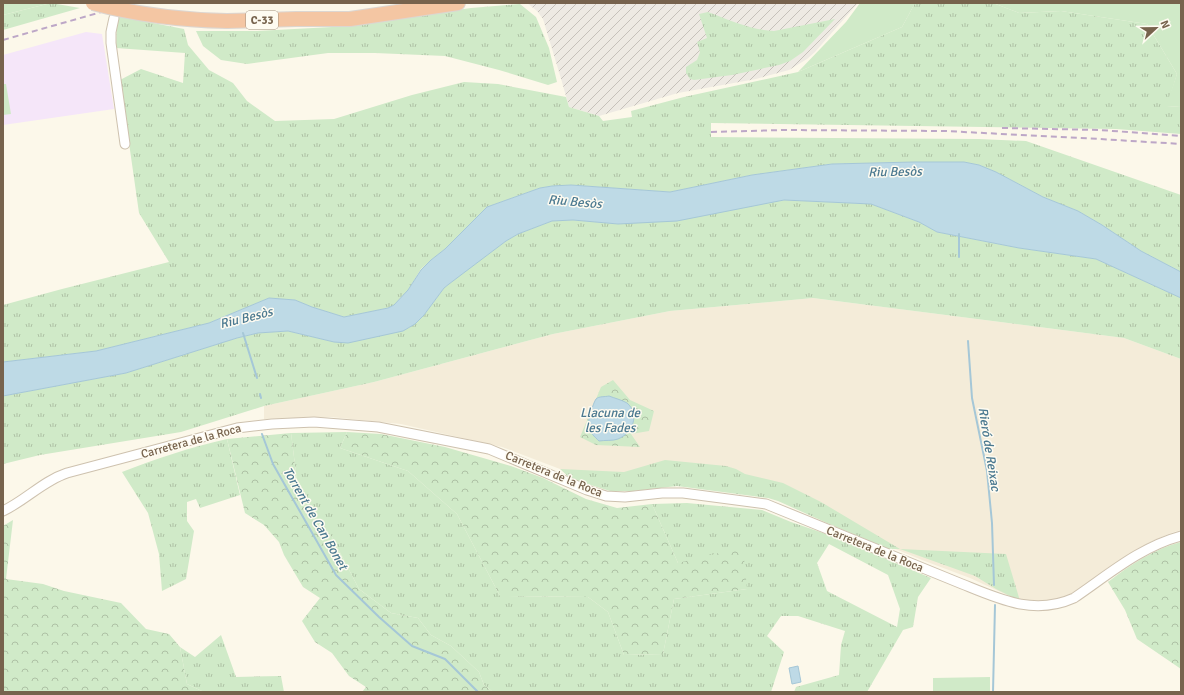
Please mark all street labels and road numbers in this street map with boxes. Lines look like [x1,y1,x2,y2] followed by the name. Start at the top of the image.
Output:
[246,11,278,29] road number: C-33
[139,421,243,462] street label: Carretera de la Roca
[503,448,605,501] street label: Carretera de la Roca
[824,523,926,576] street label: Carretera de la Roca

